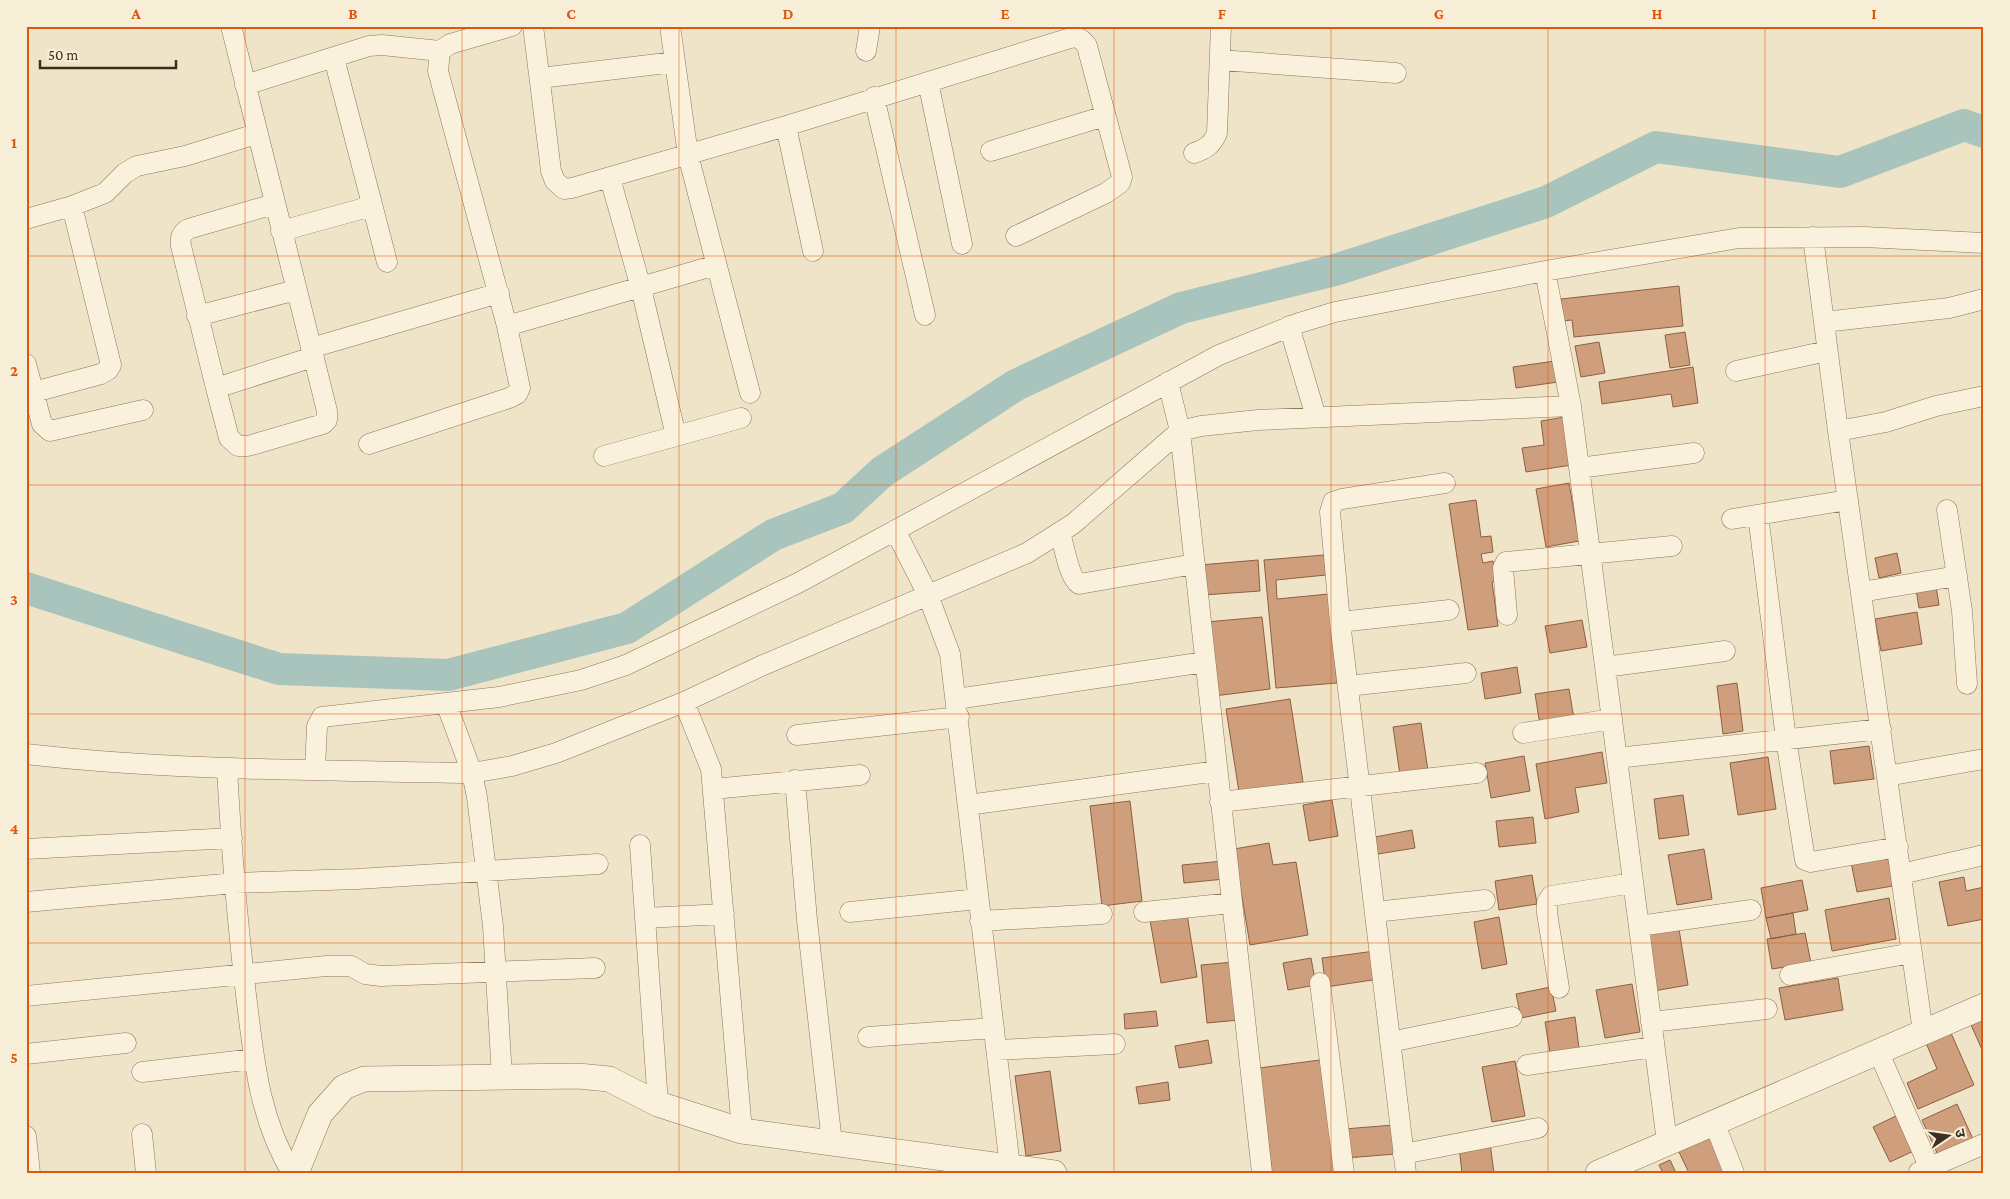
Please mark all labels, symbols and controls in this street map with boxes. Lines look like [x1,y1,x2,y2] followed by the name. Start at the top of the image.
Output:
[130,5,141,22] text: A
[348,5,358,22] text: B
[566,5,576,22] text: C
[782,5,794,22] text: D
[1000,5,1010,22] text: E
[1218,5,1227,22] text: F
[1434,5,1444,22] text: G
[1652,5,1663,22] text: H
[1871,5,1877,22] text: I
[40,38,176,70] scale bar
[48,47,78,63] text: 50 m
[11,134,17,151] text: 1
[10,362,18,379] text: 2
[10,591,18,608] text: 3
[10,820,19,837] text: 4
[10,1049,18,1066] text: 5
[1922,1112,1972,1162] north arrow
[1952,1127,1970,1140] text: उ

